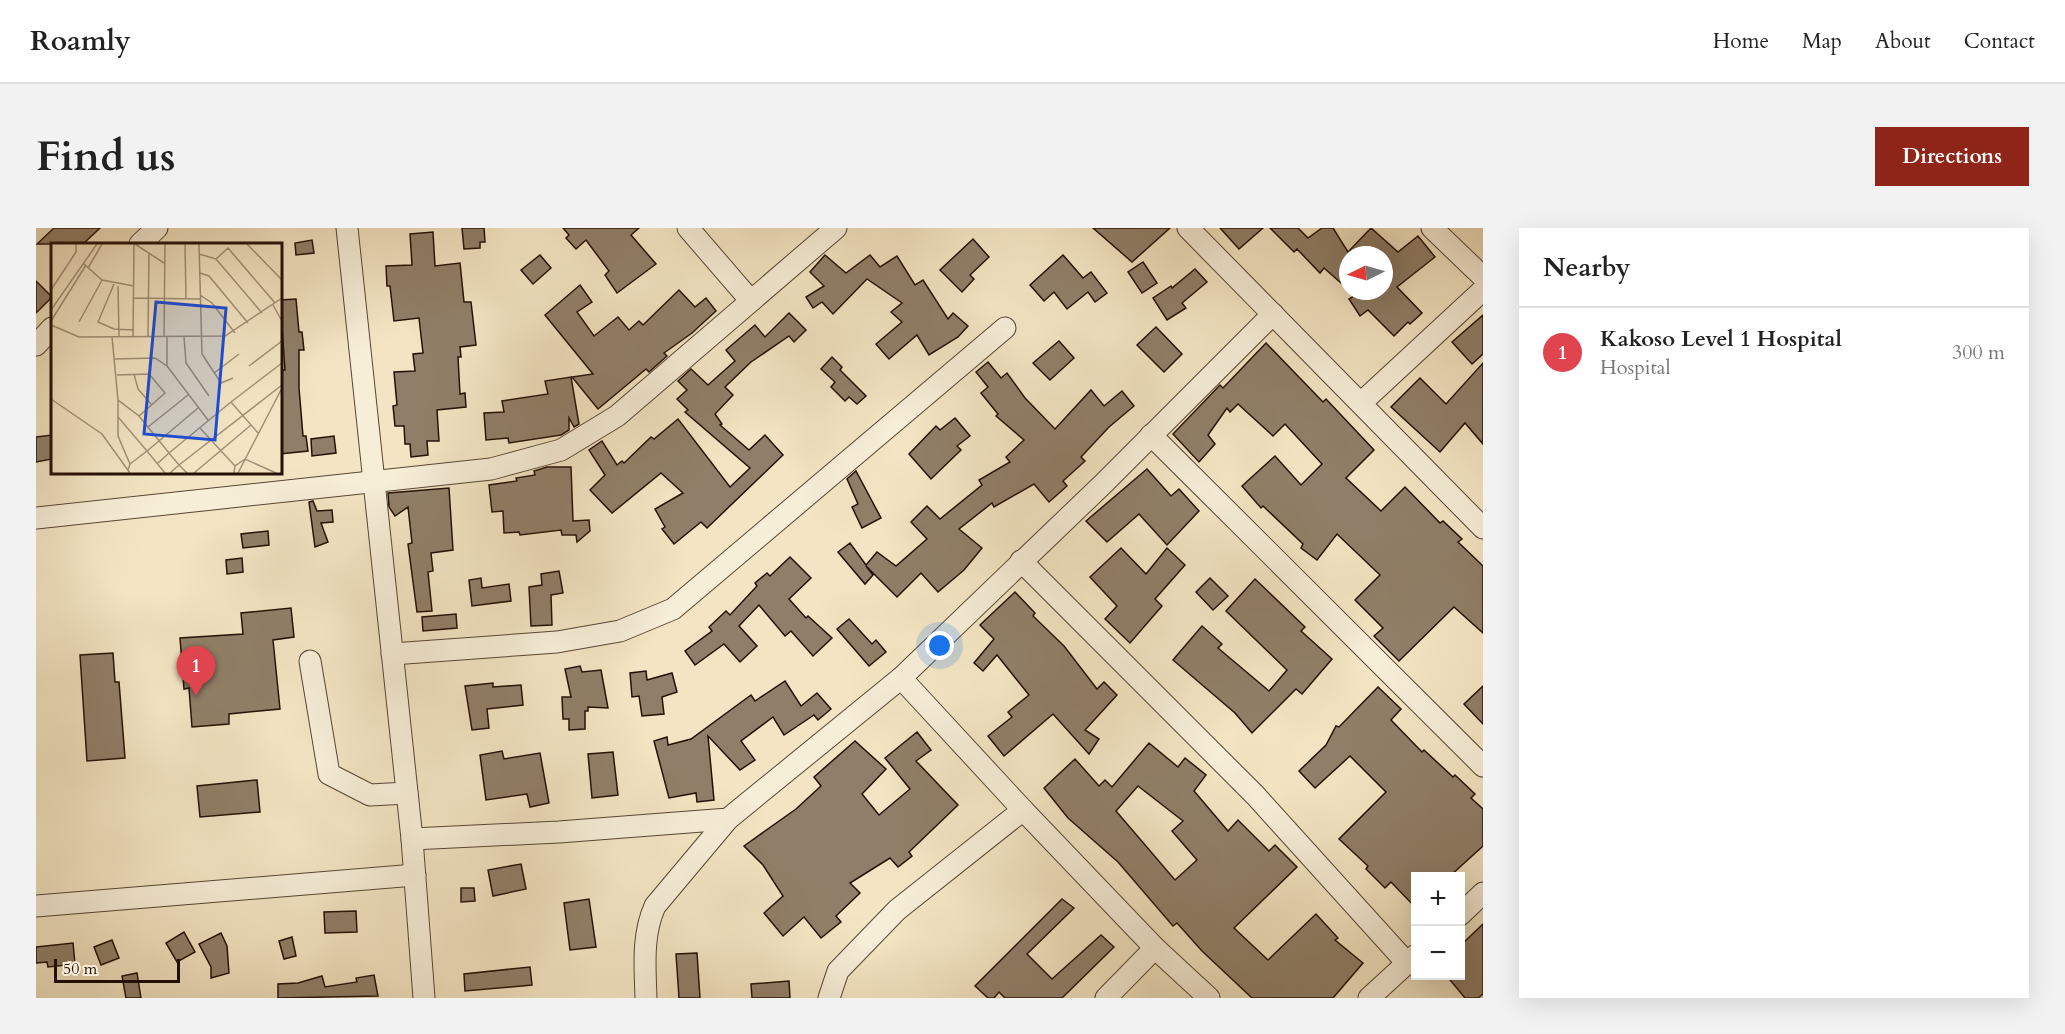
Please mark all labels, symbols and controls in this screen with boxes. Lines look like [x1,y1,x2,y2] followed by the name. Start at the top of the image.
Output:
[30,22,131,60] text: Roamly
[1713,27,1769,56] text: Home
[1802,27,1842,56] text: Map
[1875,27,1931,56] text: About
[1964,27,2035,56] text: Contact
[1875,127,2029,186] button: Directions
[36,128,176,185] text: Find us
[51,243,282,474] inset map
[1339,246,1393,300] north arrow
[1543,250,1631,285] text: Nearby
[1600,324,1842,354] text: Kakoso Level 1 Hospital
[1557,339,1568,366] text: 1
[1952,339,2005,366] text: 300 m
[1600,354,1671,381] text: Hospital
[925,631,954,660] your location
[176,646,216,696] pin: 1
[1411,872,1465,980] map controls
[1411,872,1465,926] button: +
[1411,926,1465,980] button: −
[54,956,180,984] scale bar
[63,958,97,980] text: 50 m

